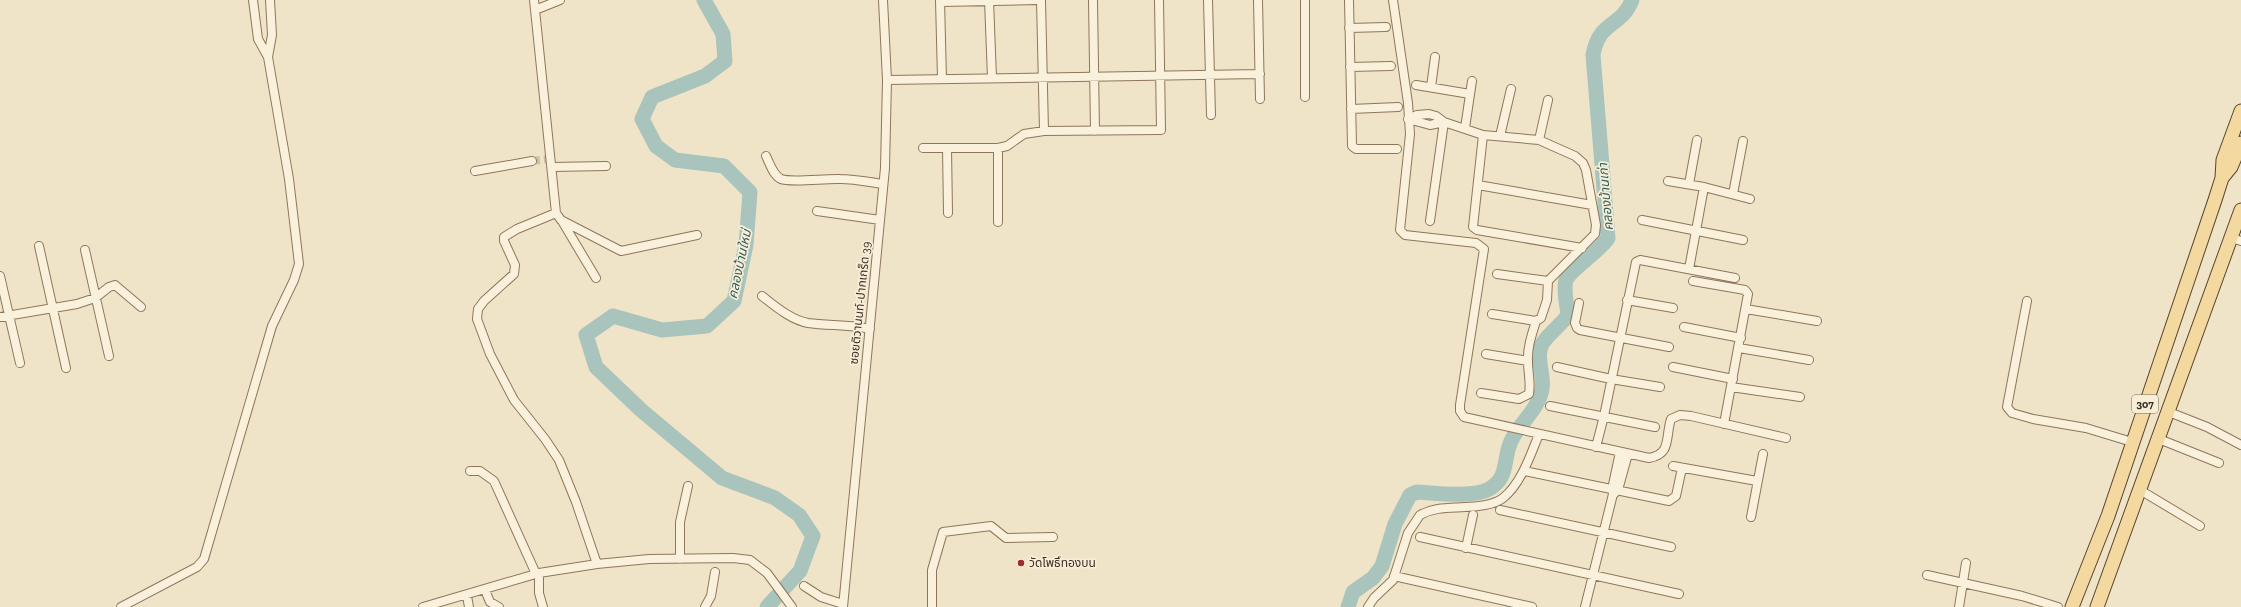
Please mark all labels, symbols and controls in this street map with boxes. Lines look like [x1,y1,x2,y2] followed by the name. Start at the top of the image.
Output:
[1595,162,1616,231] water label: คลองบ้านเก่า
[725,226,755,300] water label: คลองบ้านใหม่
[847,241,873,365] street label: ซอยติวานนท์-ปากเกร็ด 39
[2132,395,2158,413] road number: 307
[1029,556,1096,570] place label: วัดโพธิ์ทองบน
[1016,558,1026,568] marker: วัดโพธิ์ทองบน

